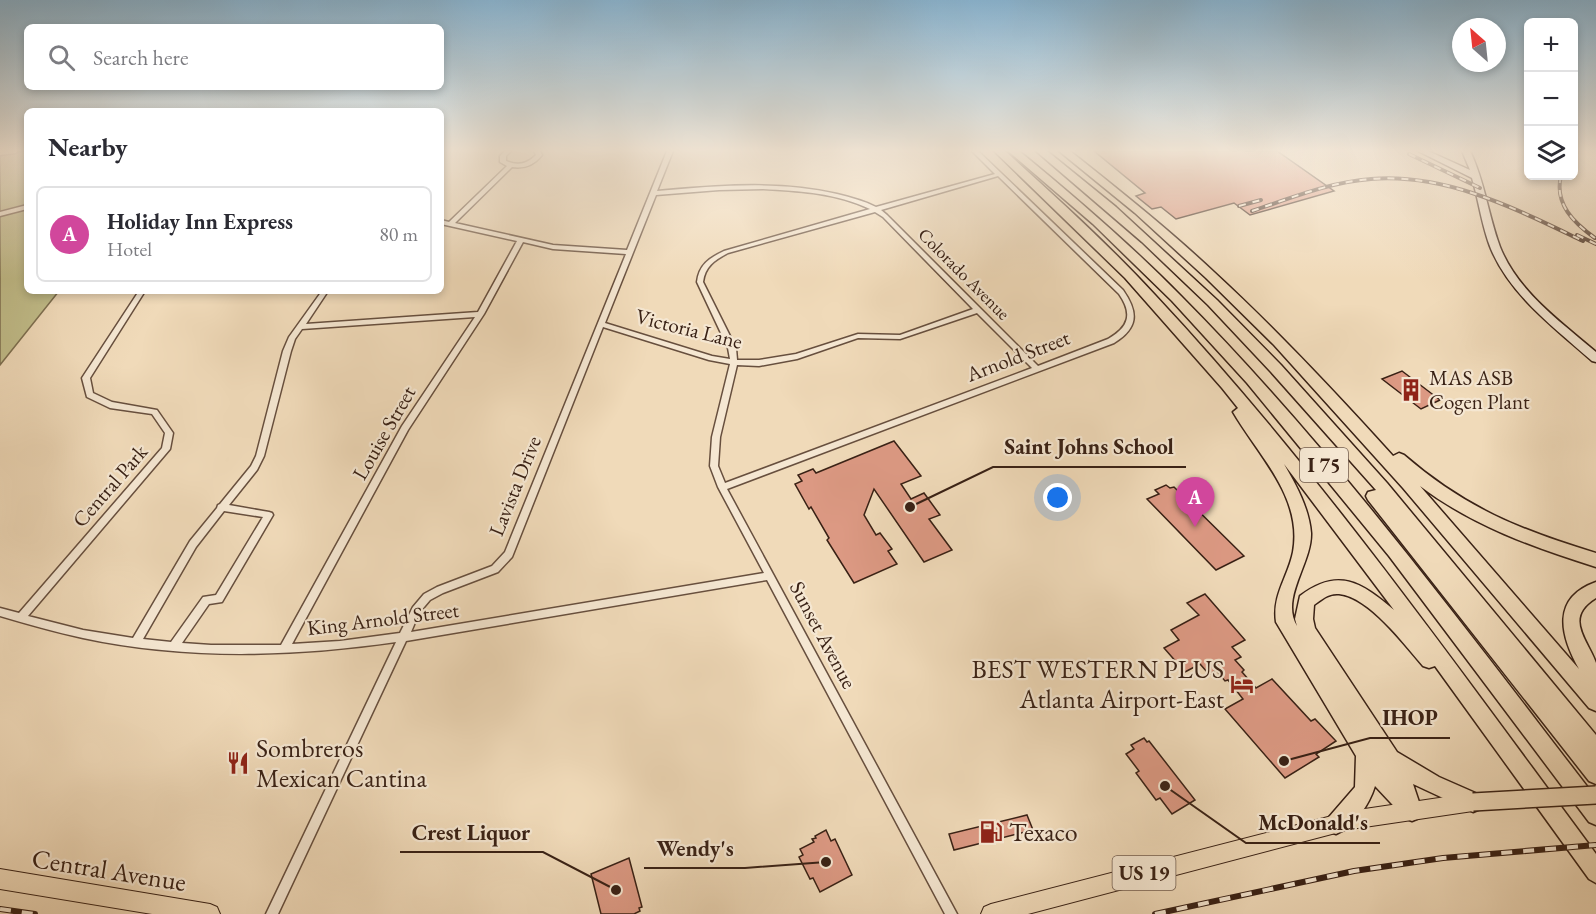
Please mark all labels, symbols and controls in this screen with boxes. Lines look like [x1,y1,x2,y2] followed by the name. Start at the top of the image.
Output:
[1452,18,1506,72] north arrow
[1524,18,1578,180] map controls
[1524,18,1578,72] button: +
[24,24,444,90] search box
[45,41,78,74] icon: search
[93,43,188,72] text: Search here
[1524,72,1578,126] button: −
[1524,126,1578,180] button: layers
[48,130,128,164] text: Nearby
[107,207,293,236] text: Holiday Inn Express
[62,221,77,247] text: A
[379,221,418,247] text: 80 m
[913,223,1015,325] street label: Colorado Avenue
[107,236,152,262] text: Hotel
[633,302,745,355] street label: Victoria Lane
[961,323,1074,388] street label: Arnold Street
[1429,364,1530,415] place label: MAS ASB Cogen Plant
[1398,377,1424,403] building icon: MAS ASB Cogen Plant
[346,381,422,485] street label: Louise Street
[993,427,1186,467] callout: Saint Johns School
[482,432,547,540] street label: Lavista Drive
[1004,432,1174,461] text: Saint Johns School
[66,438,154,533] street label: Central Park
[1300,448,1348,482] road number: I 75
[1176,478,1214,527] pin: A
[1043,483,1072,512] your location
[784,576,863,693] street label: Sunset Avenue
[306,596,461,641] street label: King Arnold Street
[972,652,1224,716] place label: BEST WESTERN PLUS Atlanta Airport-East
[1229,671,1255,697] hotel icon: BEST WESTERN PLUS Atlanta Airport-East
[1370,698,1450,738] callout: IHOP
[1382,703,1438,732] text: IHOP
[256,731,428,795] place label: Sombreros Mexican Cantina
[225,750,251,776] restaurant icon: Sombreros Mexican Cantina
[1246,803,1380,843] callout: McDonald's
[1258,808,1368,837] text: McDonald's
[400,812,543,852] callout: Crest Liquor
[1009,815,1078,849] place label: Texaco
[412,818,531,847] text: Crest Liquor
[978,819,1004,845] fuel station icon: Texaco
[644,828,745,868] callout: Wendy's
[656,834,734,863] text: Wendy's
[29,841,189,899] street label: Central Avenue
[1112,856,1176,890] road number: US 19

